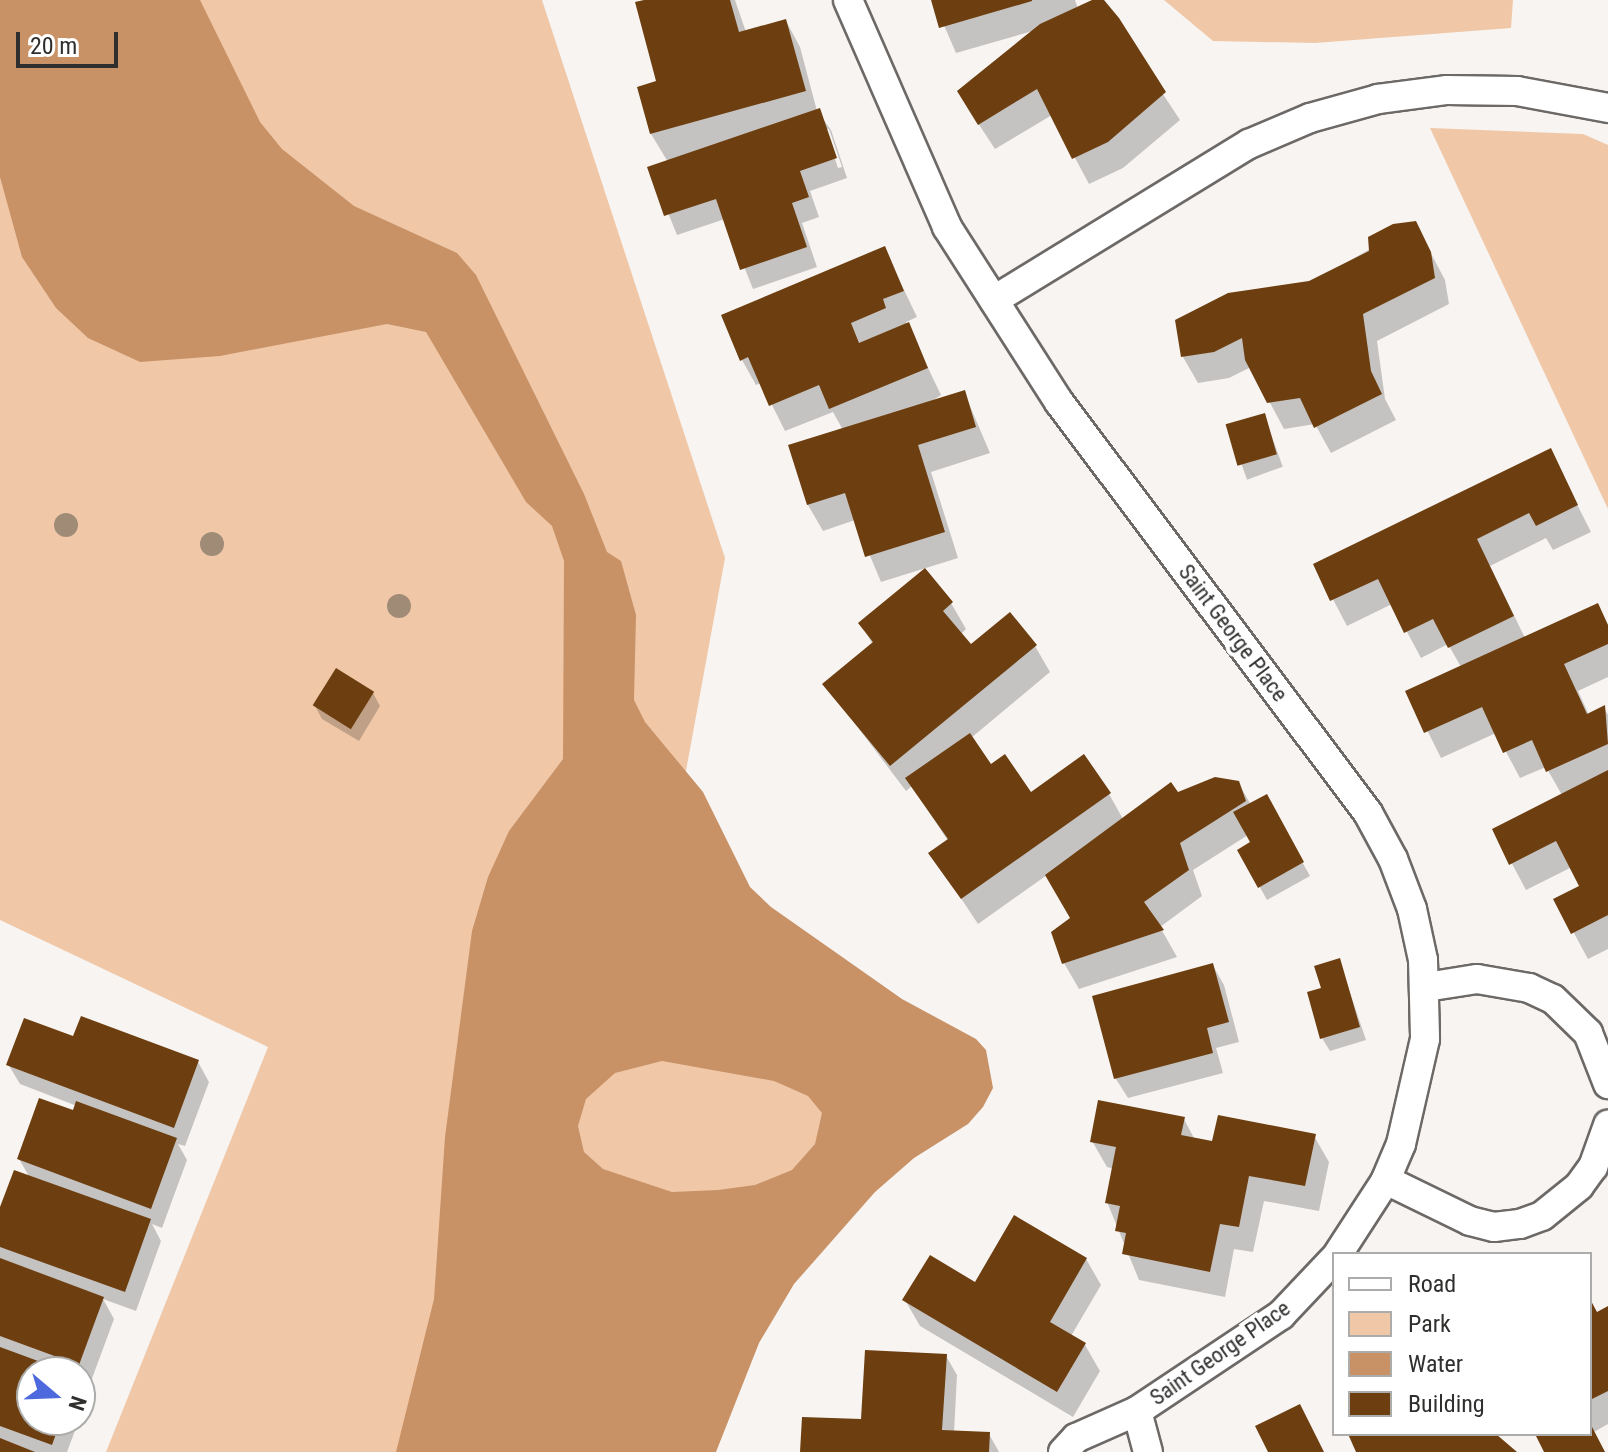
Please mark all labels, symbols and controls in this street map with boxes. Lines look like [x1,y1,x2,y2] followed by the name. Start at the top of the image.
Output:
[20,16,122,66] scale bar
[30,32,77,60] text: 20 m
[1173,559,1293,707] street label: Saint George Place
[1332,1252,1592,1436] legend
[1408,1270,1456,1298] text: Road
[1145,1295,1295,1411] street label: Saint George Place
[1408,1310,1451,1338] text: Park
[1408,1350,1463,1378] text: Water
[16,1356,96,1436] north arrow
[1408,1390,1485,1418] text: Building
[63,1393,91,1414] text: N

